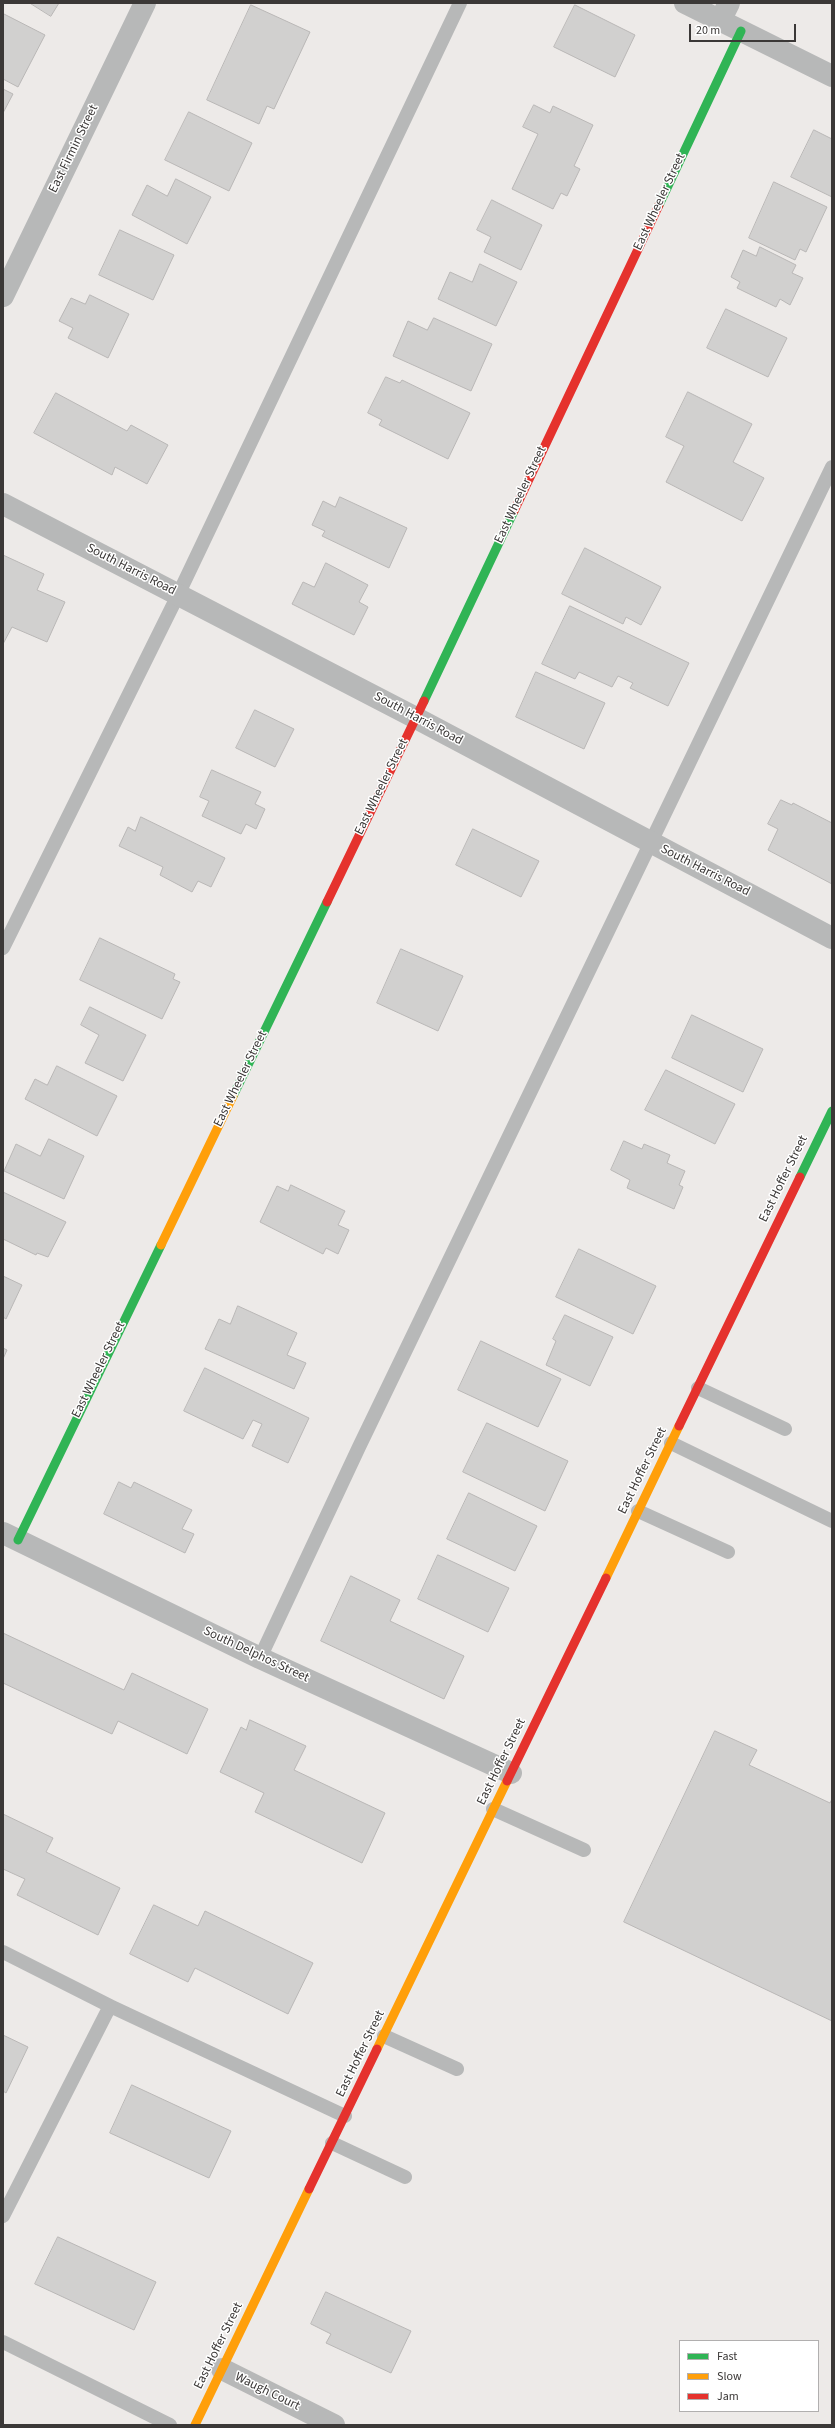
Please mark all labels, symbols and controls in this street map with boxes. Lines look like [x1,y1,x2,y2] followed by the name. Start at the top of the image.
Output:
[691,16,798,42] scale bar
[696,22,720,39] text: 20 m
[46,102,102,196] street label: East Firmin Street
[631,151,689,253] street label: East Wheeler Street
[492,444,550,546] street label: East Wheeler Street
[84,541,178,599] street label: South Harris Road
[371,689,465,749] street label: South Harris Road
[352,736,412,838] street label: East Wheeler Street
[658,842,752,900] street label: South Harris Road
[211,1028,271,1130] street label: East Wheeler Street
[756,1133,812,1225] street label: East Hoffer Street
[69,1319,129,1421] street label: East Wheeler Street
[615,1425,671,1517] street label: East Hoffer Street
[201,1624,311,1686] street label: South Delphos Street
[474,1716,530,1808] street label: East Hoffer Street
[333,2008,389,2100] street label: East Hoffer Street
[191,2300,247,2392] street label: East Hoffer Street
[679,2340,819,2412] legend
[717,2348,737,2365] text: Fast
[717,2368,742,2385] text: Slow
[232,2370,302,2414] street label: Waugh Court
[717,2388,739,2405] text: Jam

